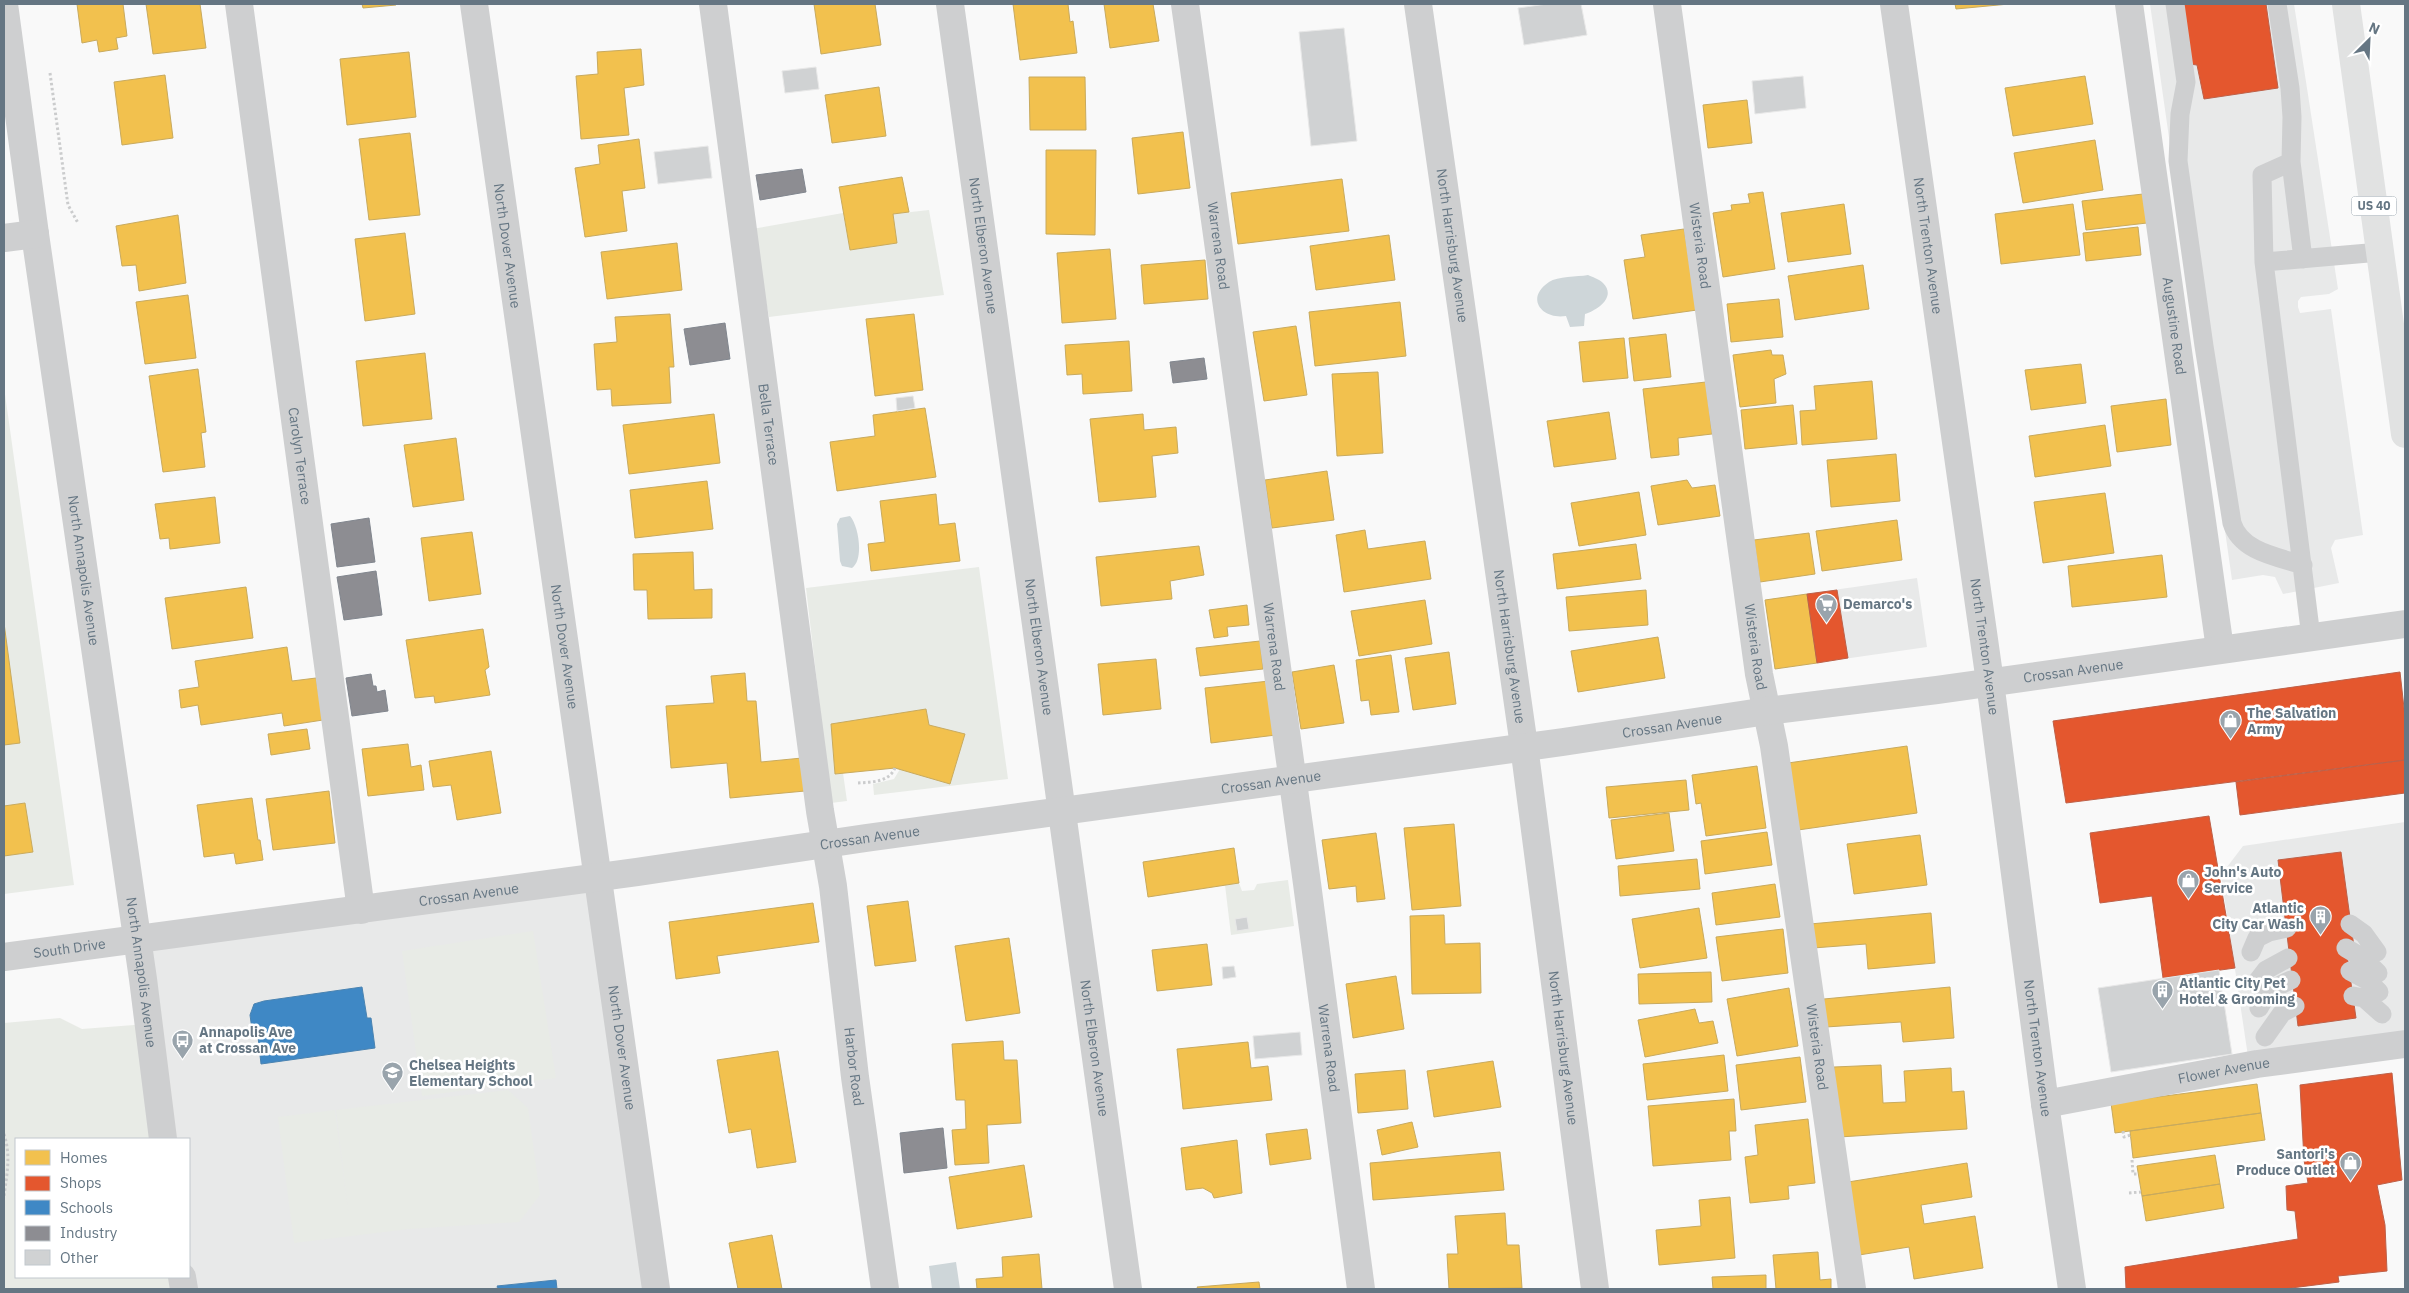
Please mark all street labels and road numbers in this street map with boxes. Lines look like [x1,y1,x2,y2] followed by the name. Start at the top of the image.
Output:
[1433,167,1472,324] street label: North Harrisburg Avenue
[965,176,1002,316] street label: North Elberon Avenue
[1910,176,1947,315] street label: North Trenton Avenue
[490,182,525,310] street label: North Dover Avenue
[2352,197,2396,216] road number: US 40
[1204,201,1234,291] street label: Warrena Road
[1685,201,1715,290] street label: Wisteria Road
[2159,276,2190,376] street label: Augustine Road
[754,382,783,467] street label: Bella Terrace
[284,406,315,506] street label: Carolyn Terrace
[64,494,104,647] street label: North Annapolis Avenue
[1490,568,1530,725] street label: North Harrisburg Avenue
[1021,577,1057,717] street label: North Elberon Avenue
[1966,577,2003,716] street label: North Trenton Avenue
[547,583,583,711] street label: North Dover Avenue
[1259,602,1289,692] street label: Warrena Road
[1740,603,1771,692] street label: Wisteria Road
[2022,655,2125,687] street label: Crossan Avenue
[1621,709,1723,742] street label: Crossan Avenue
[1220,766,1322,798] street label: Crossan Avenue
[819,822,921,854] street label: Crossan Avenue
[418,879,520,910] street label: Crossan Avenue
[122,896,161,1049] street label: North Annapolis Avenue
[32,934,107,962] street label: South Drive
[1544,970,1583,1126] street label: North Harrisburg Avenue
[1076,979,1113,1118] street label: North Elberon Avenue
[2020,979,2056,1118] street label: North Trenton Avenue
[604,984,640,1111] street label: North Dover Avenue
[1314,1003,1344,1093] street label: Warrena Road
[1802,1003,1832,1091] street label: Wisteria Road
[840,1026,868,1107] street label: Harbor Road
[2176,1053,2271,1088] street label: Flower Avenue

